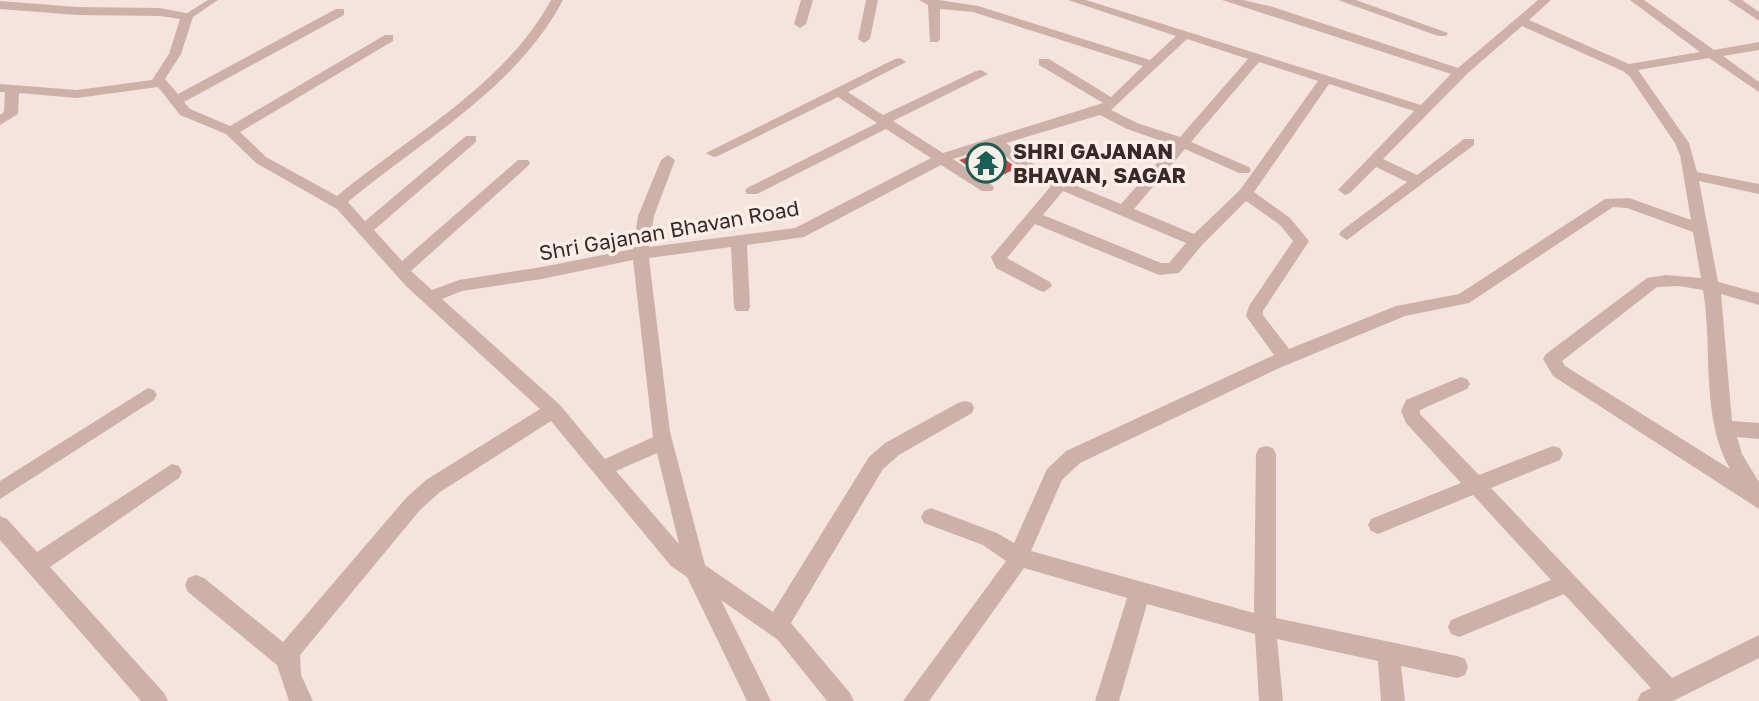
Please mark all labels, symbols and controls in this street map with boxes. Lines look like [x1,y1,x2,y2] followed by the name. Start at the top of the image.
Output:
[1013,138,1186,188] place label: SHRI GAJANAN BHAVAN, SAGAR
[965,142,1007,184] temple icon: SHRI GAJANAN BHAVAN, SAGAR
[537,194,801,266] street label: Shri Gajanan Bhavan Road

